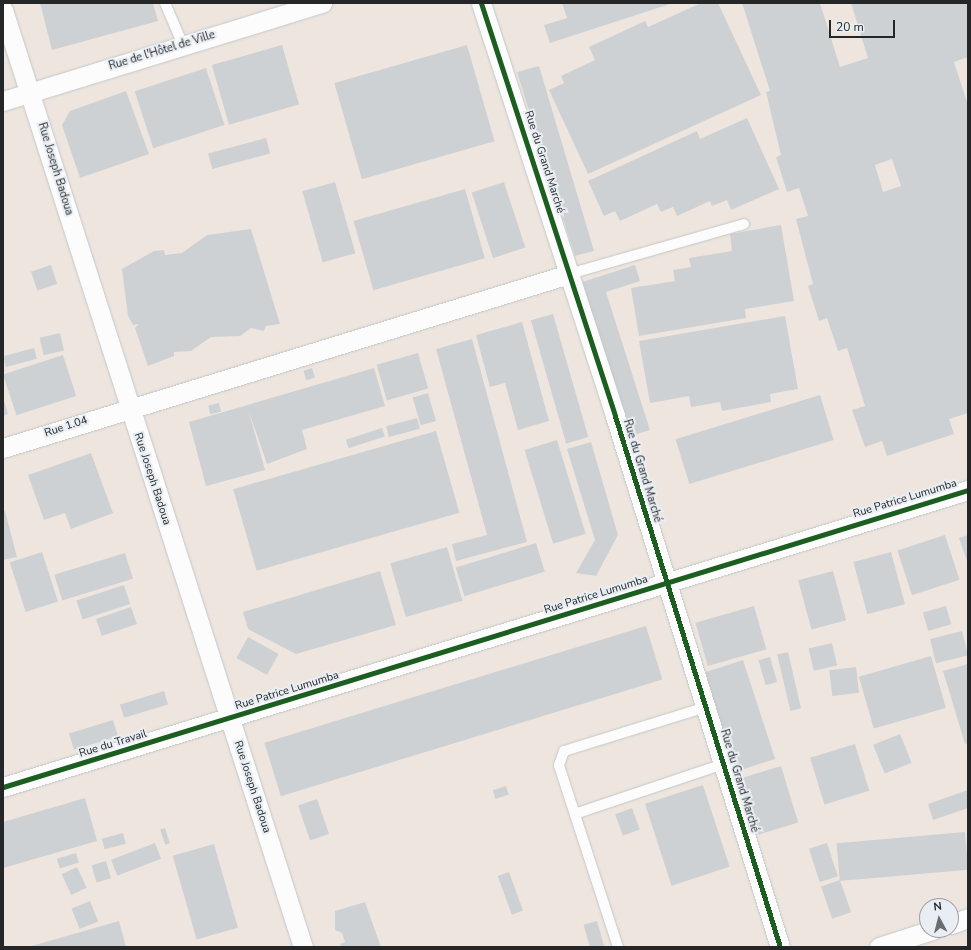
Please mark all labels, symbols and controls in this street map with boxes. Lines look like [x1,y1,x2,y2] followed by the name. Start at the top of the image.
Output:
[831,12,897,38] scale bar
[836,19,864,35] text: 20 m
[107,29,217,73] street label: Rue de l'Hôtel de Ville
[521,109,567,215] street label: Rue du Grand Marché
[35,121,75,217] street label: Rue Joseph Badoua
[43,414,89,440] street label: Rue 1.04
[620,418,664,524] street label: Rue du Grand Marché
[131,431,173,527] street label: Rue Joseph Badoua
[851,477,959,521] street label: Rue Patrice Lumumba
[542,573,650,617] street label: Rue Patrice Lumumba
[233,669,341,713] street label: Rue Patrice Lumumba
[77,727,149,761] street label: Rue du Travail
[717,728,761,834] street label: Rue du Grand Marché
[231,739,273,835] street label: Rue Joseph Badoua
[919,898,959,938] north arrow
[933,899,943,915] text: N

